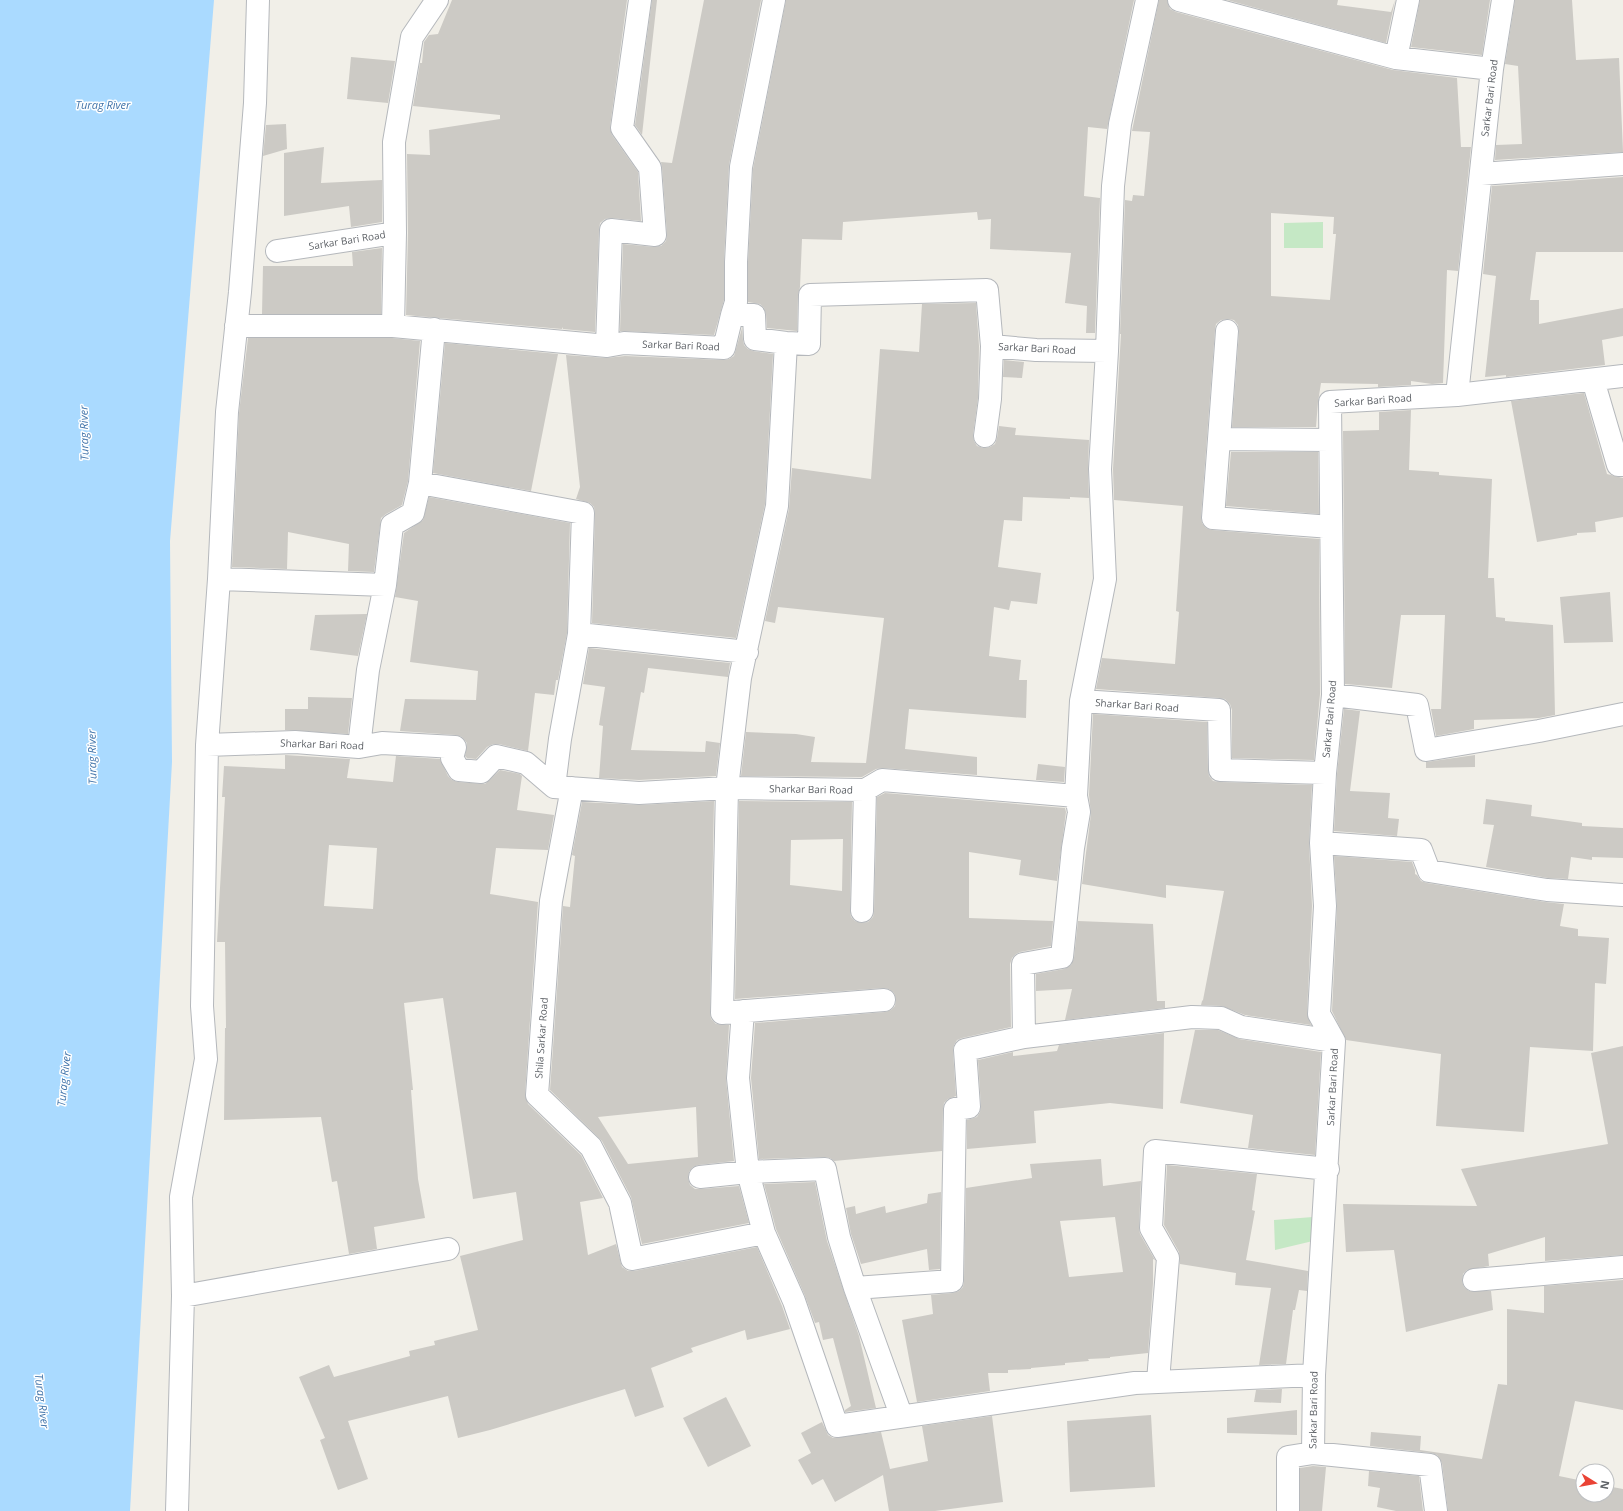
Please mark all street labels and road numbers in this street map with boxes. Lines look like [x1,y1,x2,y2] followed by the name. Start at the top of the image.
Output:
[1477,59,1501,137] street label: Sarkar Bari Road
[308,227,386,253] street label: Sarkar Bari Road
[642,337,720,353] street label: Sarkar Bari Road
[998,339,1076,357] street label: Sarkar Bari Road
[1334,390,1412,410] street label: Sarkar Bari Road
[1319,680,1339,758] street label: Sarkar Bari Road
[1095,695,1179,715] street label: Sharkar Bari Road
[280,736,364,752] street label: Sharkar Bari Road
[769,781,853,797] street label: Sharkar Bari Road
[531,997,551,1079] street label: Shila Sarkar Road
[1323,1048,1341,1126] street label: Sarkar Bari Road
[1305,1371,1321,1449] street label: Sarkar Bari Road

